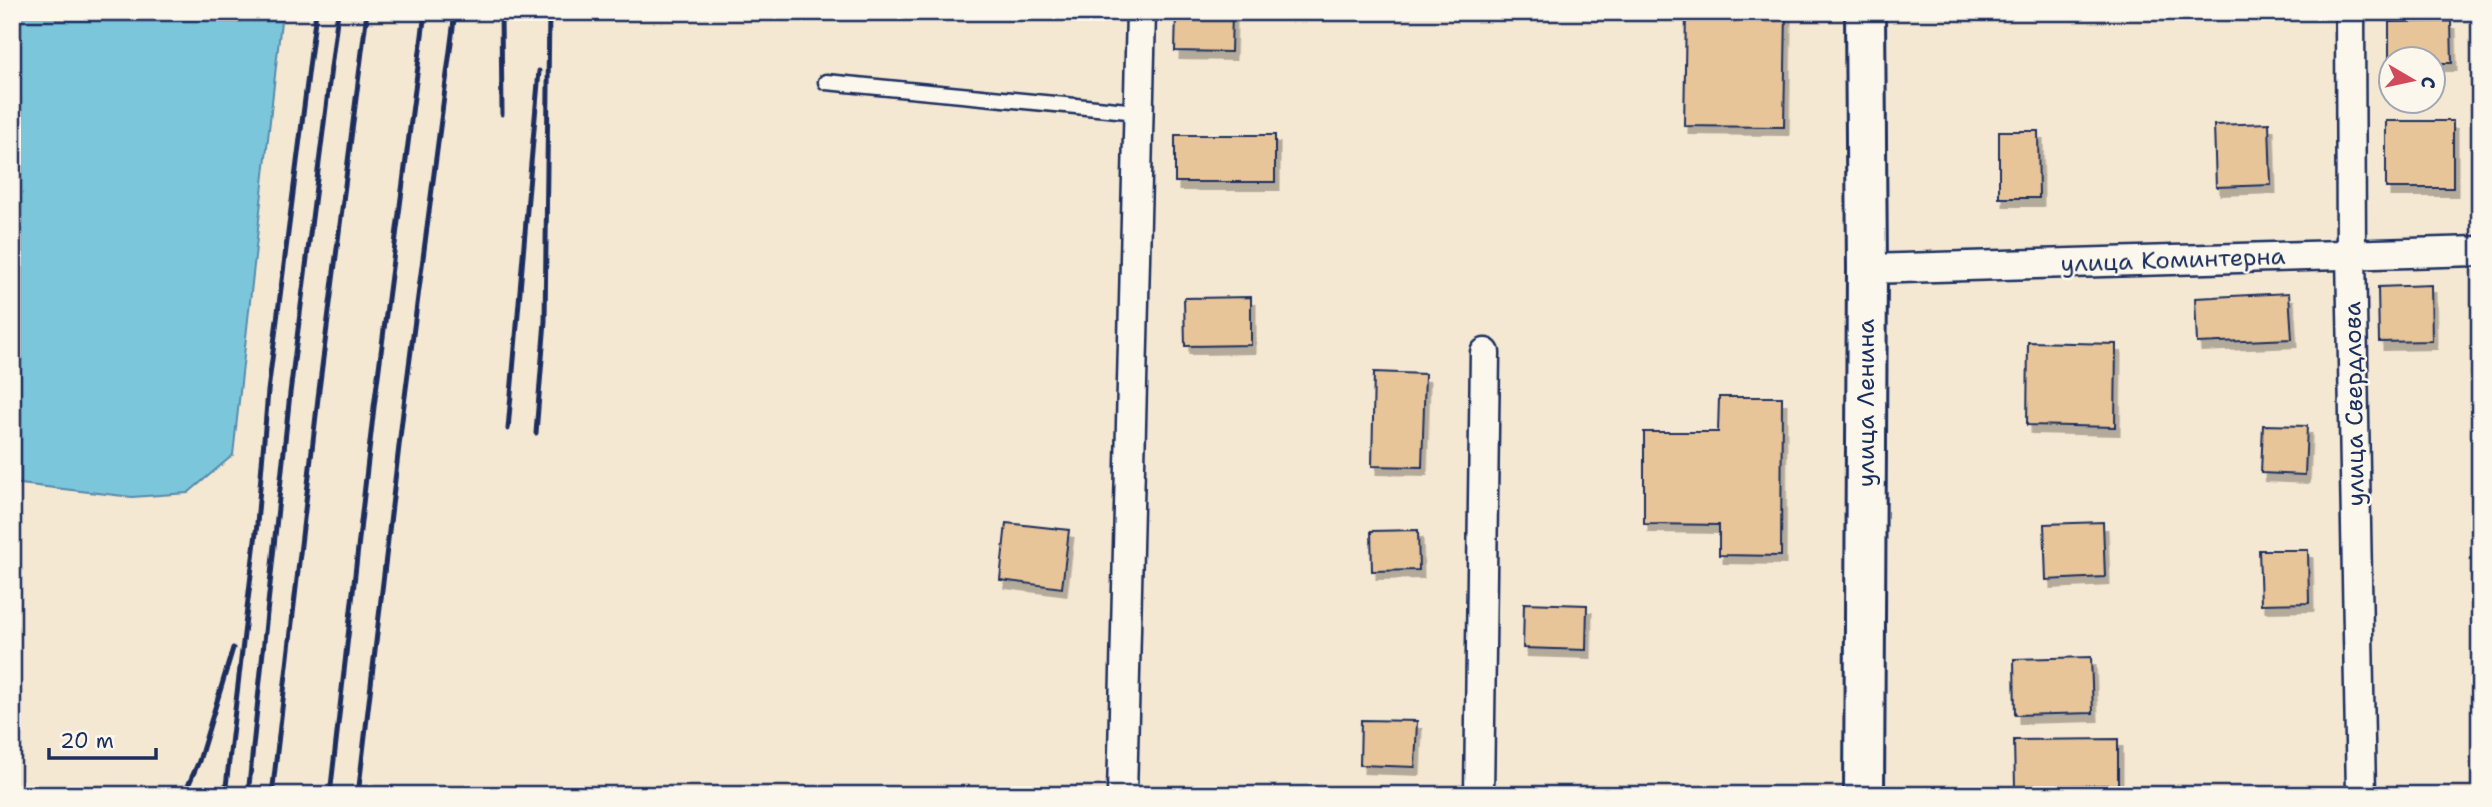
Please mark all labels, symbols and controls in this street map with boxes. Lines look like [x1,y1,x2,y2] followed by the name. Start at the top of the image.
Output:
[2376,46,2446,116] north arrow
[2415,75,2442,90] text: С
[2060,240,2286,280] street label: улица Коминтерна
[2336,301,2372,507] street label: улица Свердлова
[1850,319,1882,487] street label: улица Ленина
[49,716,156,760] scale bar
[60,727,114,755] text: 20 m

